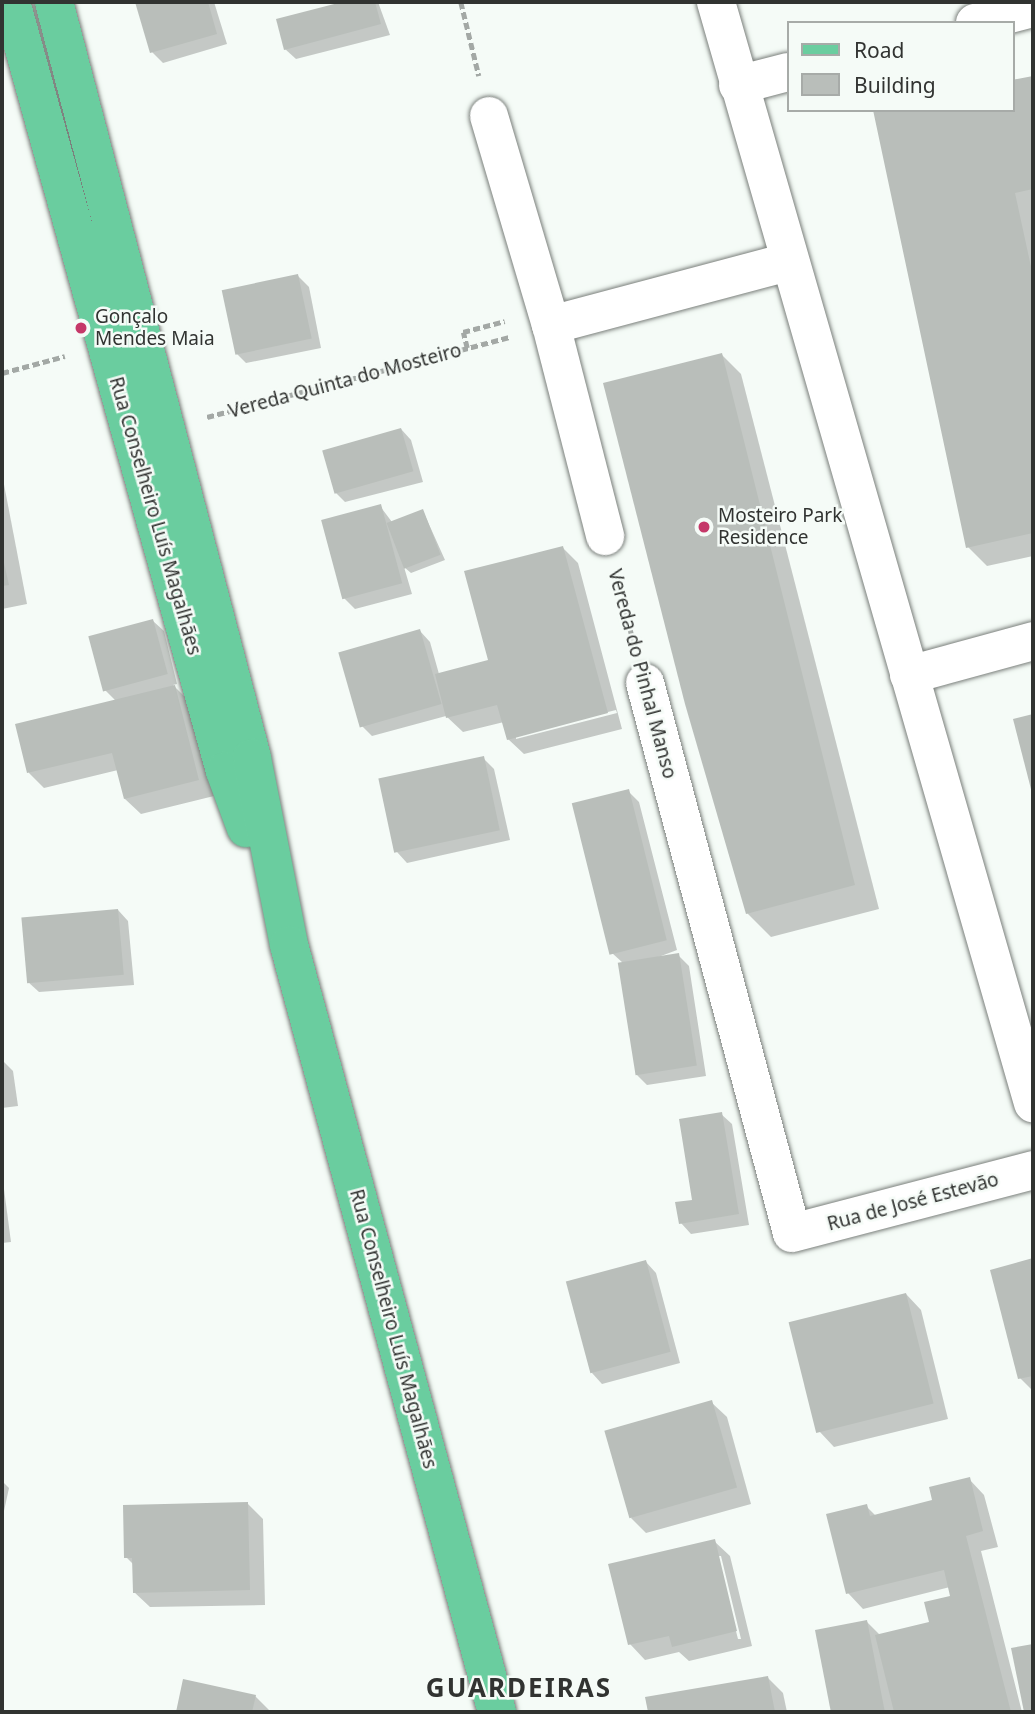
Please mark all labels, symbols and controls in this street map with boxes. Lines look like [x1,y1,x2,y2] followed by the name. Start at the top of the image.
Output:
[786,21,1014,112] legend
[854,36,904,64] text: Road
[854,71,936,99] text: Building
[95,306,215,350] place label: Gonçalo Mendes Maia
[73,320,89,336] marker: Gonçalo Mendes Maia
[226,339,464,423] street label: Vereda Quinta do Mosteiro
[104,374,206,658] street label: Rua Conselheiro Luís Magalhães
[718,505,842,549] place label: Mosteiro Park Residence
[696,519,712,535] marker: Mosteiro Park Residence
[603,567,681,781] street label: Vereda do Pinhal Manso
[825,1168,1001,1236] street label: Rua de José Estevão
[345,1187,441,1471] street label: Rua Conselheiro Luís Magalhães
[427,1672,611,1704] district label: GUARDEIRAS

